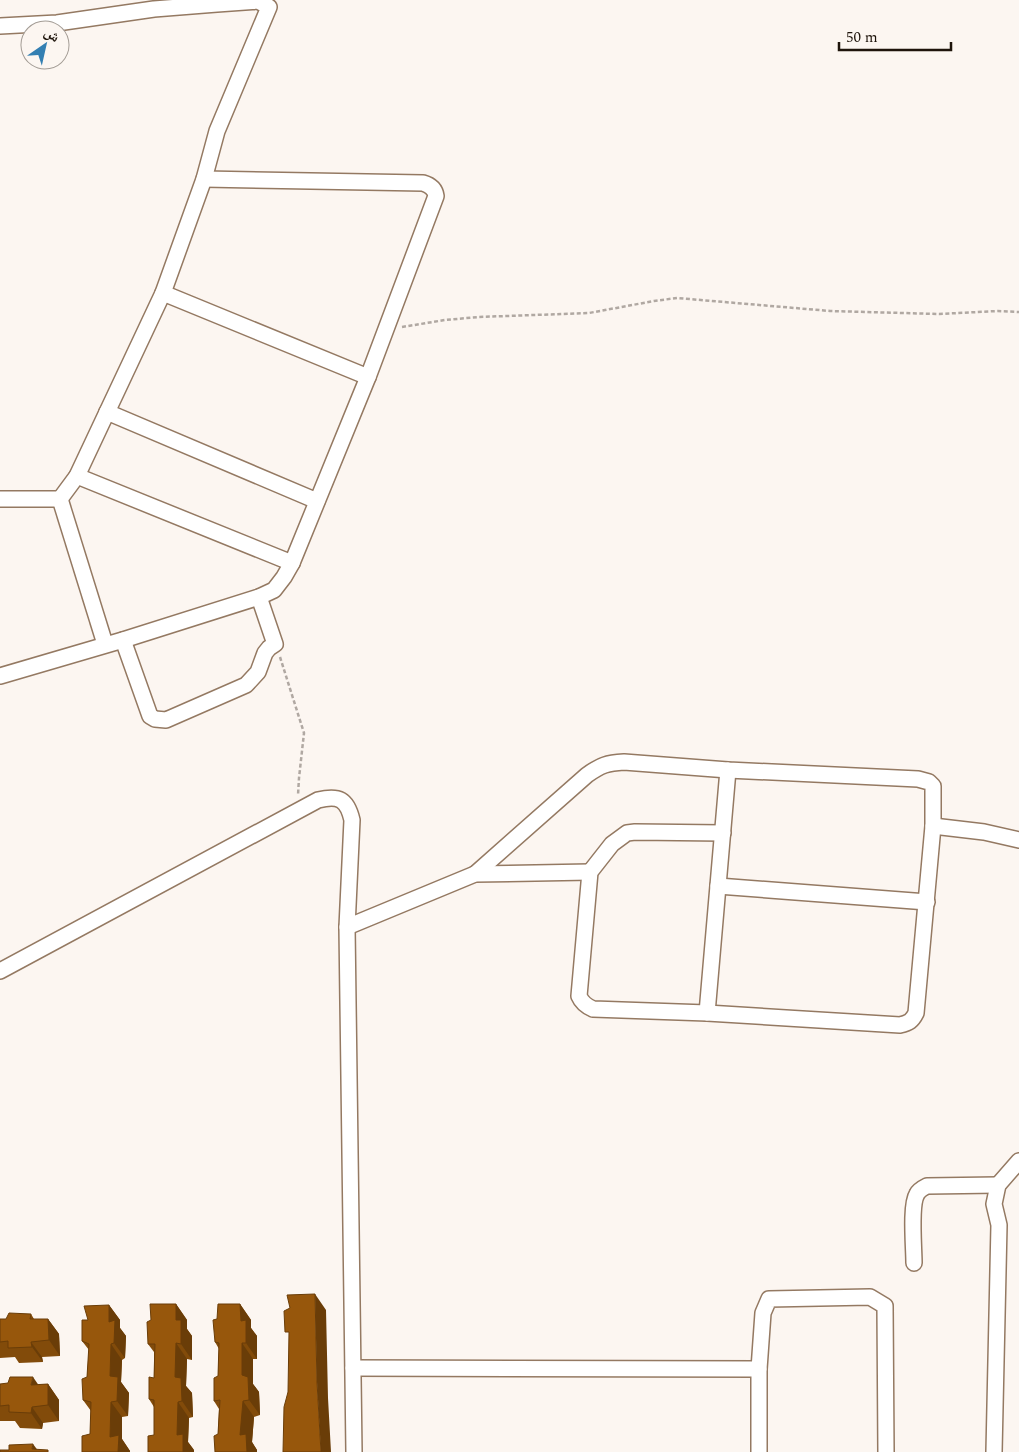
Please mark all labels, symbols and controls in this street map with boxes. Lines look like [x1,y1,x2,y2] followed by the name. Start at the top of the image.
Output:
[20,20,70,70] north arrow
[839,20,952,52] scale bar
[40,22,64,48] text: ش
[846,26,878,49] text: 50 m

